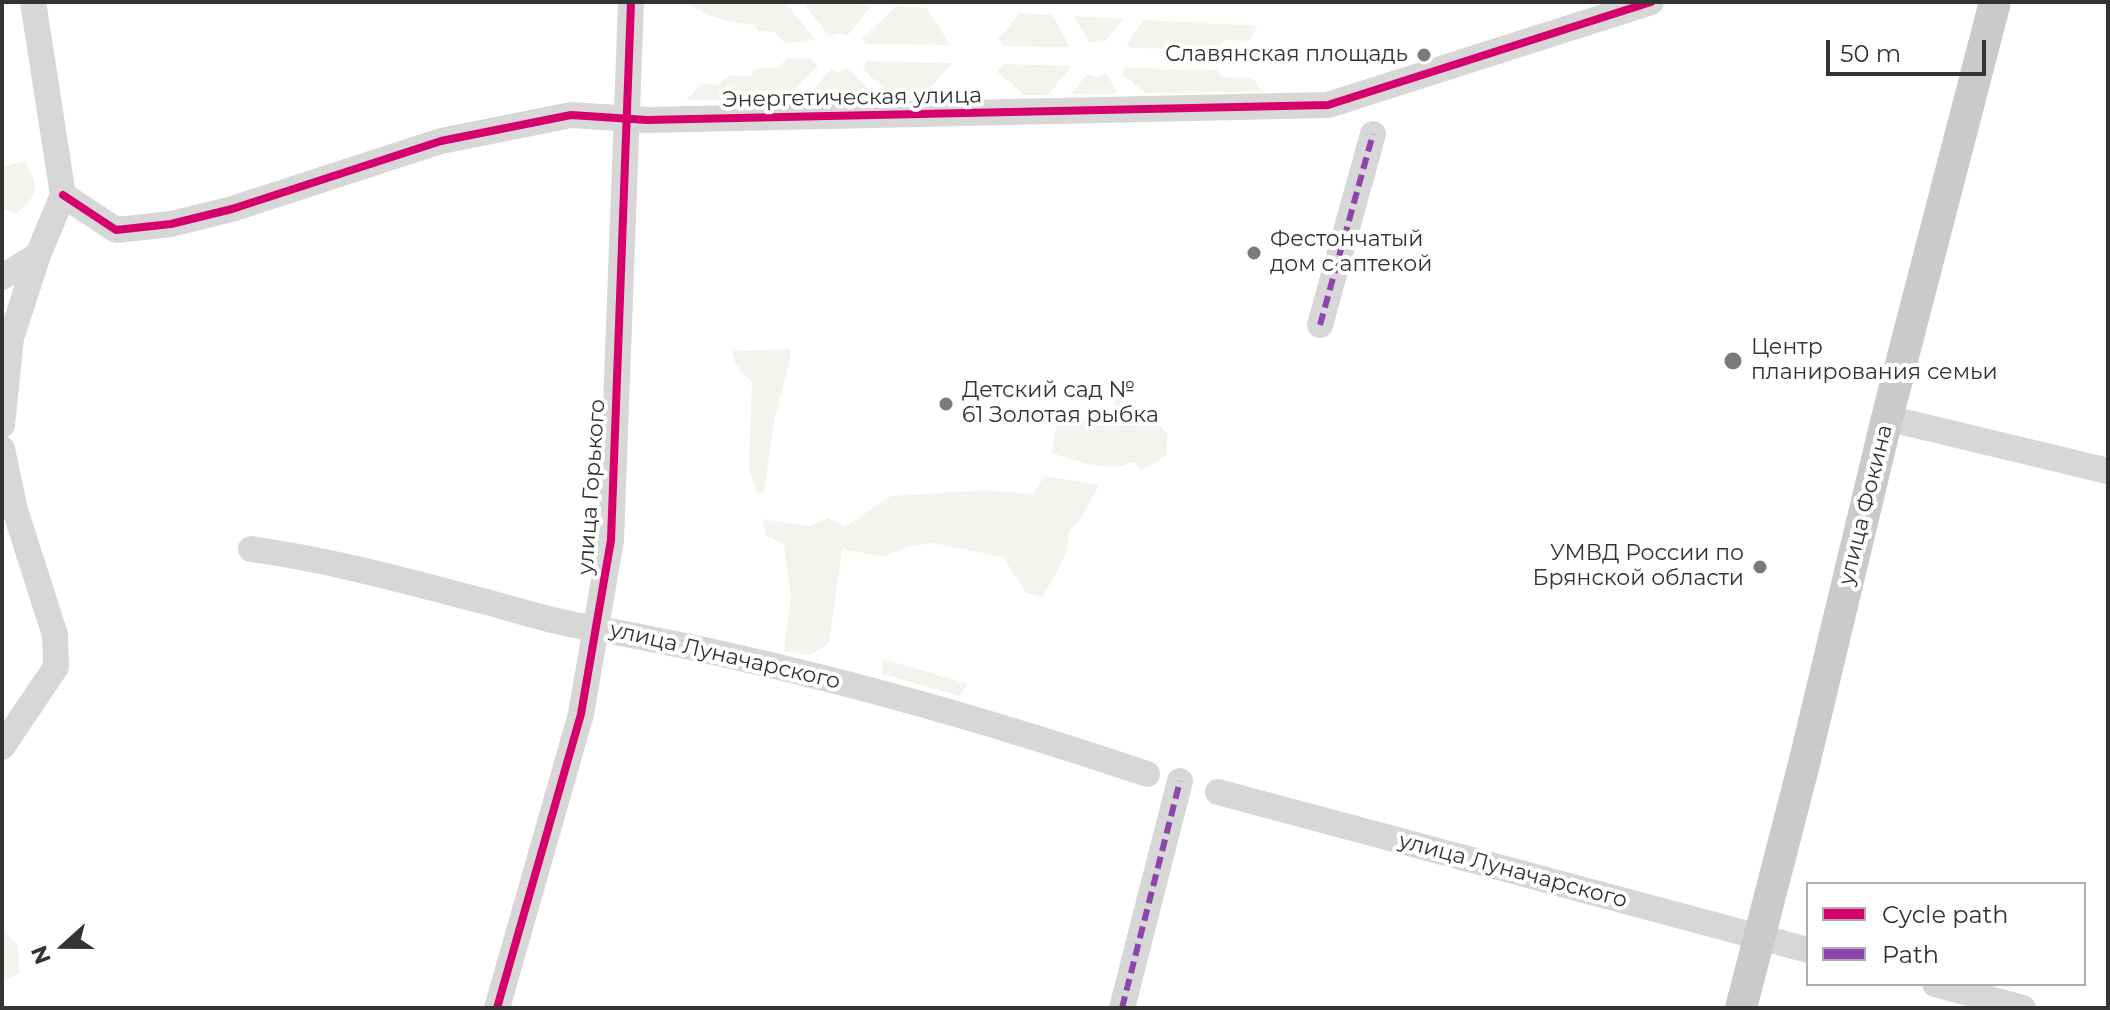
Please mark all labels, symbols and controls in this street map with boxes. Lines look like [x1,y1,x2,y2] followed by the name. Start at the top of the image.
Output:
[1830,24,1990,74] scale bar
[1840,39,1901,68] text: 50 m
[1165,42,1408,68] place label: Славянская площадь
[1415,46,1433,64] marker: Славянская площадь
[722,83,982,113] street label: Энергетическая улица
[1270,227,1432,278] place label: Фестончатый дом с аптекой
[1245,244,1263,262] marker: Фестончатый дом с аптекой
[1751,335,1998,386] place label: Центр планирования семьи
[1722,350,1744,372] marker: Центр планирования семьи
[962,378,1159,430] place label: Детский сад № 61 Золотая рыбка
[937,395,955,413] marker: Детский сад № 61 Золотая рыбка
[573,398,611,576] street label: улица Горького
[1833,422,1899,588] street label: улица Фокина
[1533,541,1744,592] place label: УМВД России по Брянской области
[1751,558,1769,576] marker: УМВД России по Брянской области
[607,617,843,695] street label: улица Луначарского
[1396,828,1630,914] street label: улица Луначарского
[1806,882,2086,986] legend
[1882,900,2009,929] text: Cycle path
[24,906,104,986] north arrow
[1882,940,1939,969] text: Path
[25,942,57,968] text: N

